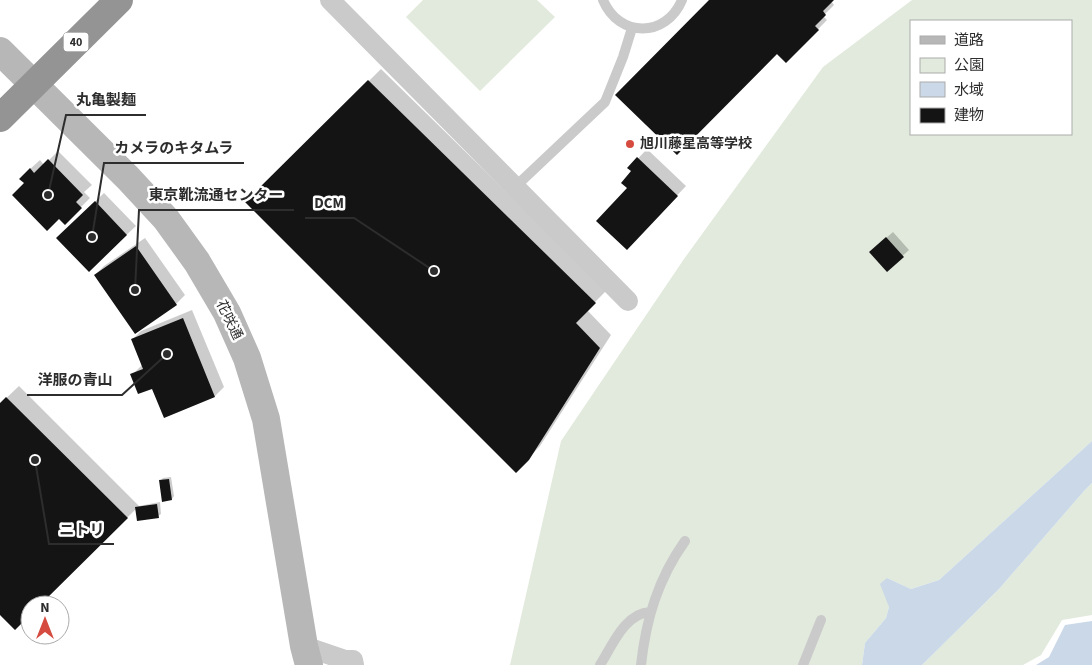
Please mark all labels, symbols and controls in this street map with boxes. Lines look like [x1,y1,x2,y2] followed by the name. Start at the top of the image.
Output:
[910,20,1072,135] legend
[954,30,984,51] text: 道路
[64,32,88,52] road number: 40
[954,55,984,76] text: 公園
[954,80,984,101] text: 水域
[66,85,146,115] callout: 丸亀製麺
[76,90,136,111] text: 丸亀製麺
[954,105,984,126] text: 建物
[104,133,244,163] callout: カメラのキタムラ
[640,134,752,154] place label: 旭川藤星高等学校
[114,138,234,159] text: カメラのキタムラ
[624,138,636,150] marker: 旭川藤星高等学校
[139,180,294,210] callout: 東京靴流通センター
[148,185,284,206] text: 東京靴流通センター
[305,188,354,218] callout: DCM
[314,193,344,214] text: DCM
[211,297,247,343] street label: 花咲通
[27,365,122,395] callout: 洋服の青山
[37,370,113,391] text: 洋服の青山
[49,514,114,544] callout: ニトリ
[59,520,105,541] text: ニトリ
[20,595,70,645] north arrow
[40,598,50,618] text: N

